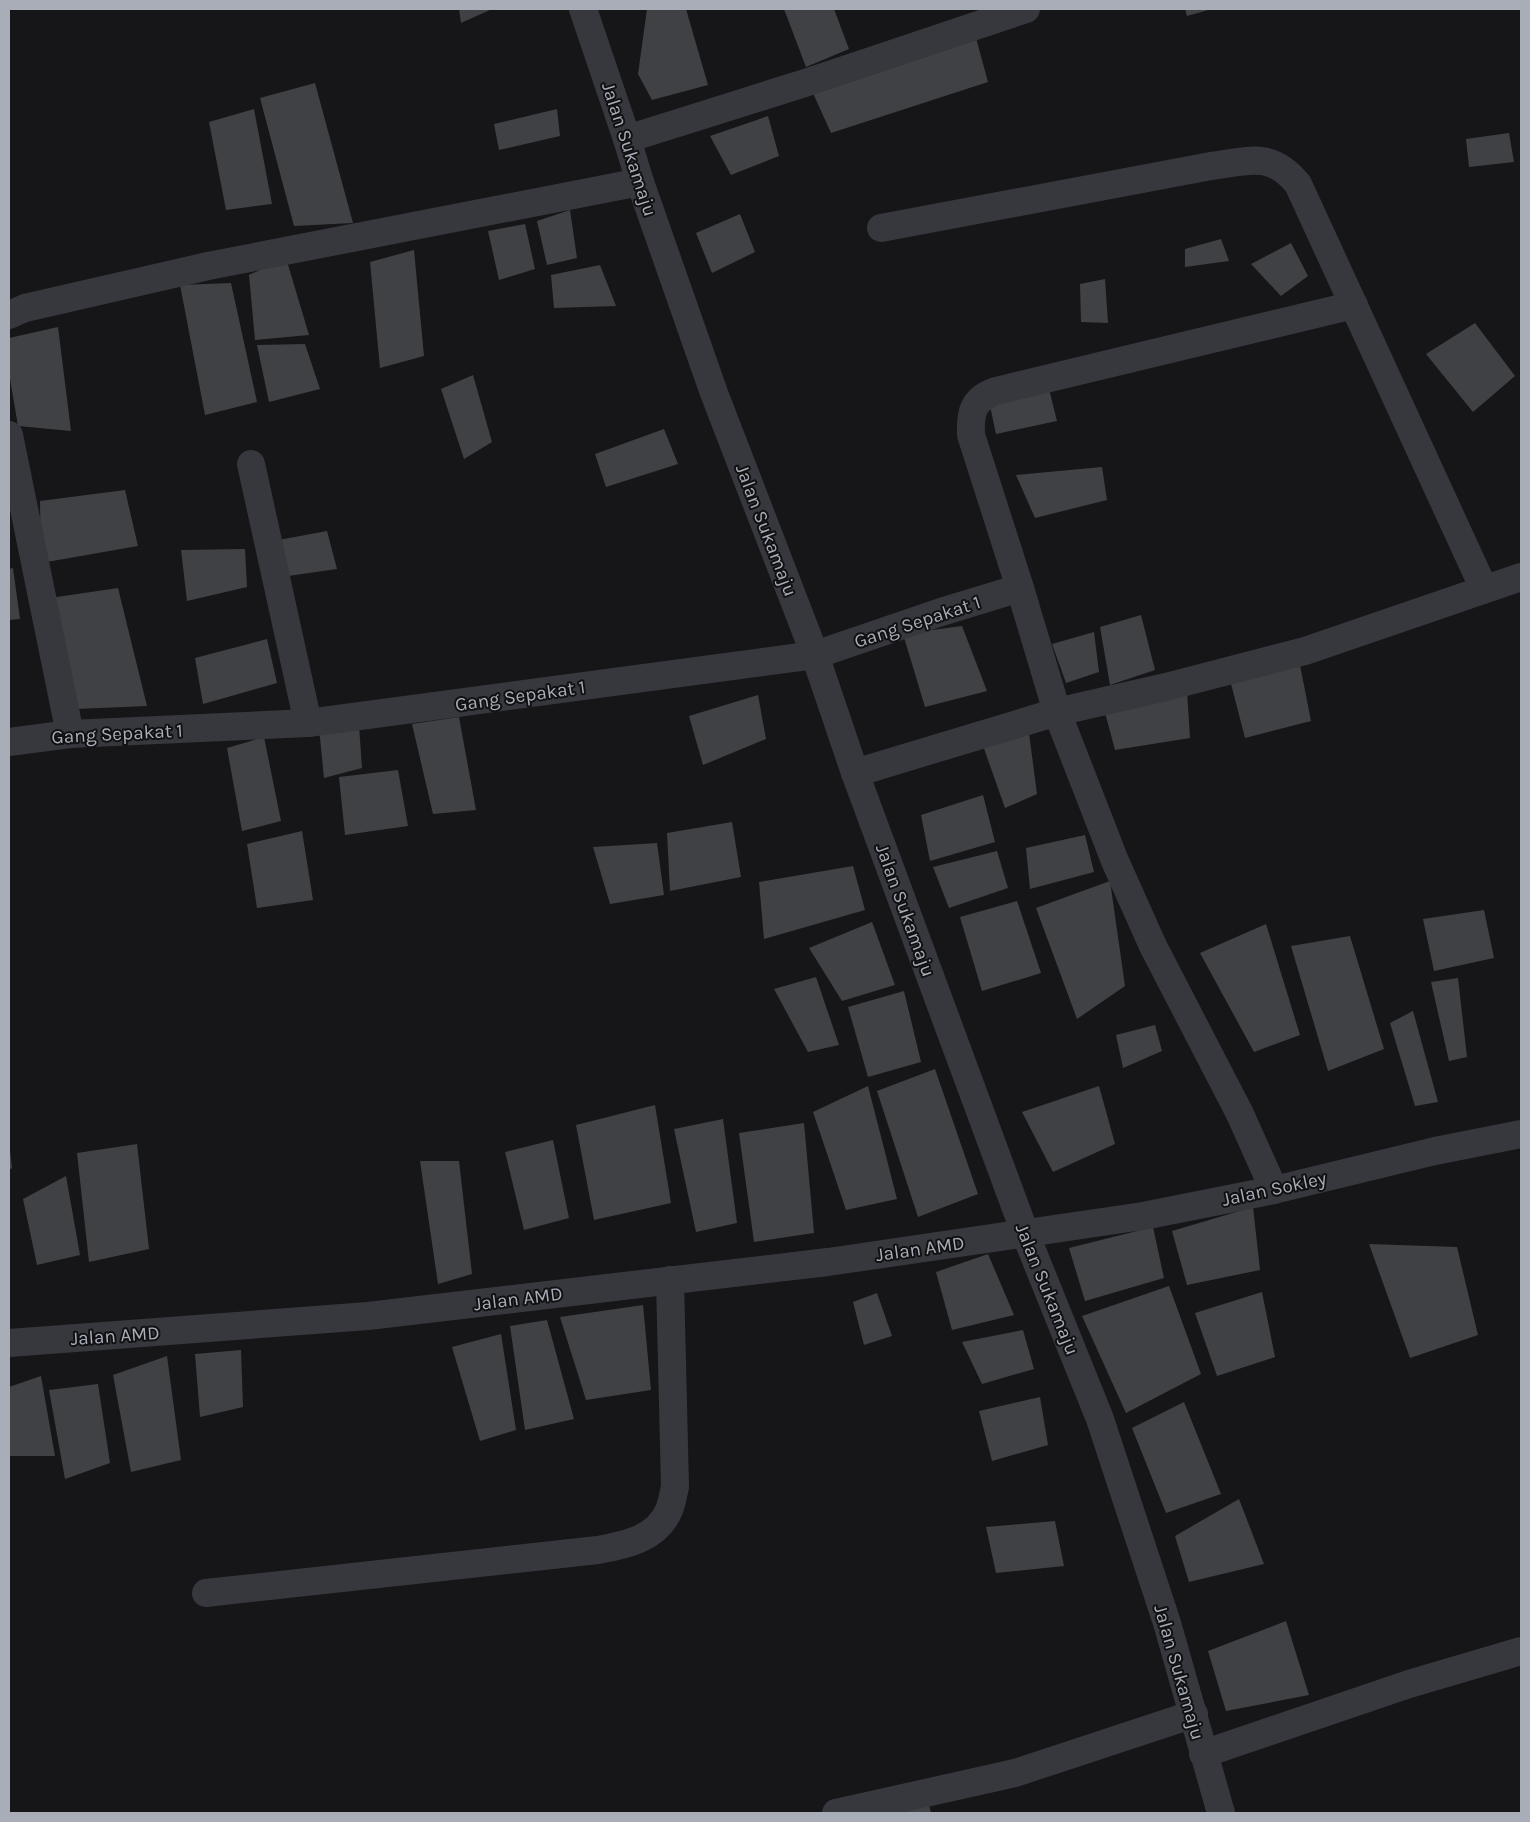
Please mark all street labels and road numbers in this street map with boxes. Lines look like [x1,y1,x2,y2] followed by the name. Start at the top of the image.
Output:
[597,79,661,219] street label: Jalan Sukamaju
[731,461,801,600] street label: Jalan Sukamaju
[851,591,983,653] street label: Gang Sepakat 1
[454,676,587,716] street label: Gang Sepakat 1
[51,720,183,748] street label: Gang Sepakat 1
[871,841,939,980] street label: Jalan Sukamaju
[1220,1167,1329,1211] street label: Jalan Sokley
[1011,1220,1083,1358] street label: Jalan Sukamaju
[874,1232,966,1266] street label: Jalan AMD
[472,1283,564,1315] street label: Jalan AMD
[70,1322,160,1350] street label: Jalan AMD
[1149,1602,1209,1742] street label: Jalan Sukamaju

